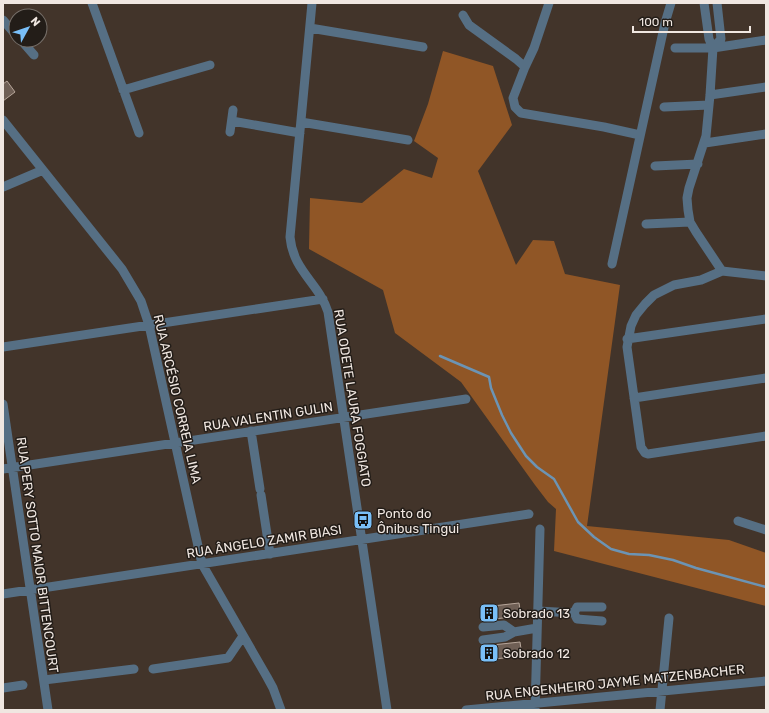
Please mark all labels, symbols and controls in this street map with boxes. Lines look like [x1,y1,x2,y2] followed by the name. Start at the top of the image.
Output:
[8,8,48,48] north arrow
[633,8,750,34] scale bar
[28,15,43,29] text: N
[639,15,673,29] text: 100 m
[331,308,374,488] street label: RUA ODETE LAURA FOGGIATO
[151,313,204,486] street label: RUA ARCÉSIO CORREIA LIMA
[202,399,334,434] street label: RUA VALENTIN GULIN
[14,436,62,674] street label: RUA PERY SOTTO MAIOR BITTENCOURT
[377,506,459,537] place label: Ponto do Ônibus Tingui
[352,509,374,531] bus stop icon: Ponto do Ônibus Tingui
[185,522,343,561] street label: RUA ÂNGELO ZAMIR BIASI
[478,602,500,624] building icon: Sobrado 13
[503,606,570,621] place label: Sobrado 13
[478,642,500,664] building icon: Sobrado 12
[503,646,570,661] place label: Sobrado 12
[485,661,745,704] street label: RUA ENGENHEIRO JAYME MATZENBACHER

